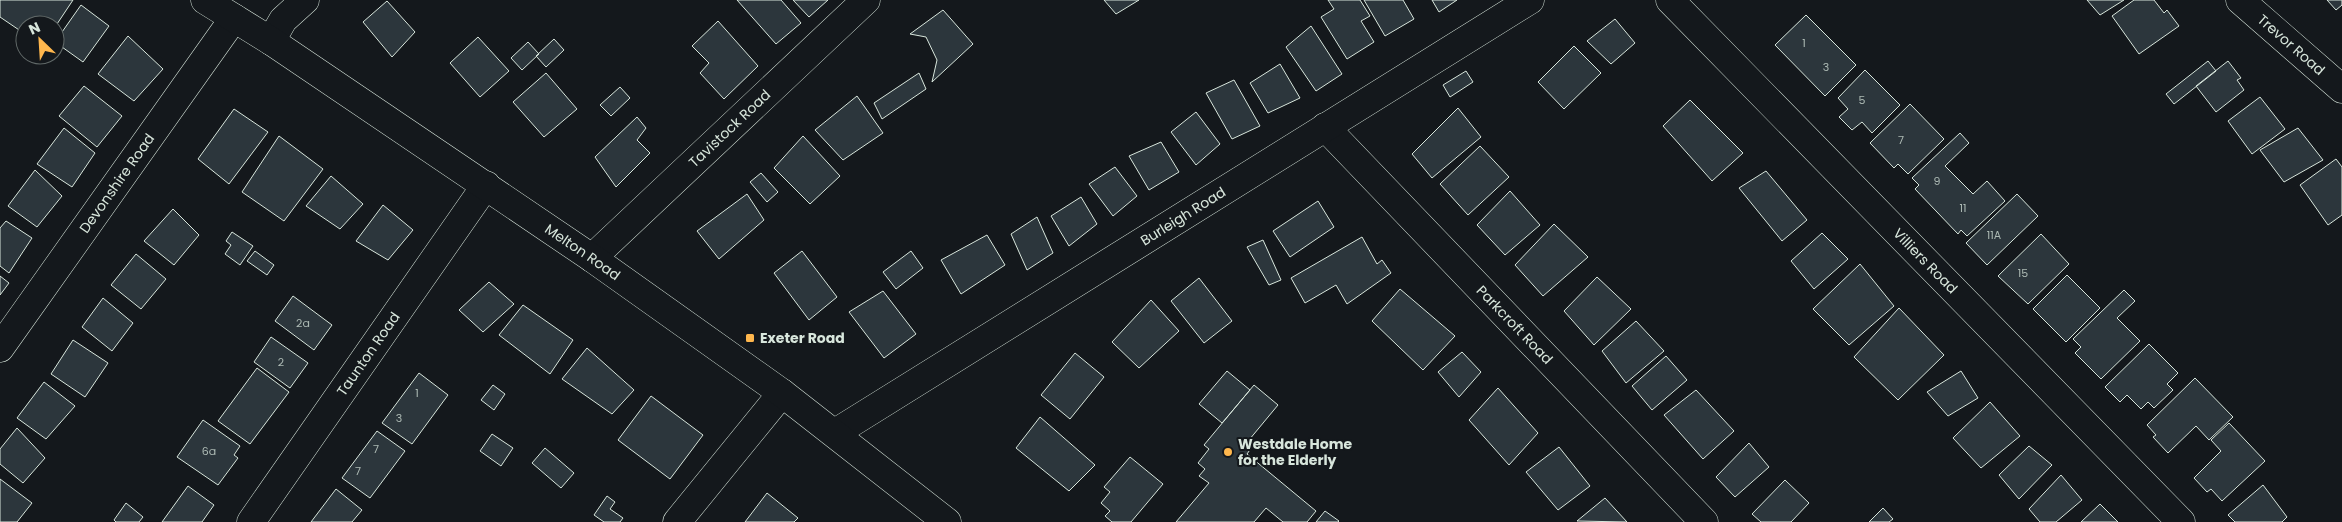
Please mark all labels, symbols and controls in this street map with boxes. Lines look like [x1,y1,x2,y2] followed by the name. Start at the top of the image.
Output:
[2253,10,2329,80] street label: Trevor Road
[15,15,65,65] north arrow
[26,17,44,40] text: N
[1802,35,1806,51] house number: 1
[1823,59,1829,75] house number: 3
[684,85,775,172] street label: Tavistock Road
[1859,92,1866,108] house number: 5
[74,129,159,237] street label: Devonshire Road
[1898,132,1904,148] house number: 7
[1934,173,1941,189] house number: 9
[1137,182,1229,250] street label: Burleigh Road
[1959,200,1967,216] house number: 11
[541,219,624,285] street label: Melton Road
[1889,224,1962,298] street label: Villiers Road
[1987,227,2002,243] house number: 11A
[2018,265,2028,281] house number: 15
[1472,281,1557,369] street label: Parkcroft Road
[332,308,405,400] street label: Taunton Road
[296,315,310,331] house number: 2a
[760,328,845,348] place label: Exeter Road
[744,332,756,344] marker: Exeter Road
[278,354,284,370] house number: 2
[415,385,419,401] house number: 1
[396,410,402,426] house number: 3
[1238,434,1353,470] place label: Westdale Home for the Elderly
[373,441,379,457] house number: 7
[202,443,216,459] house number: 6a
[1222,446,1234,458] marker: Westdale Home for the Elderly
[355,463,361,479] house number: 7

